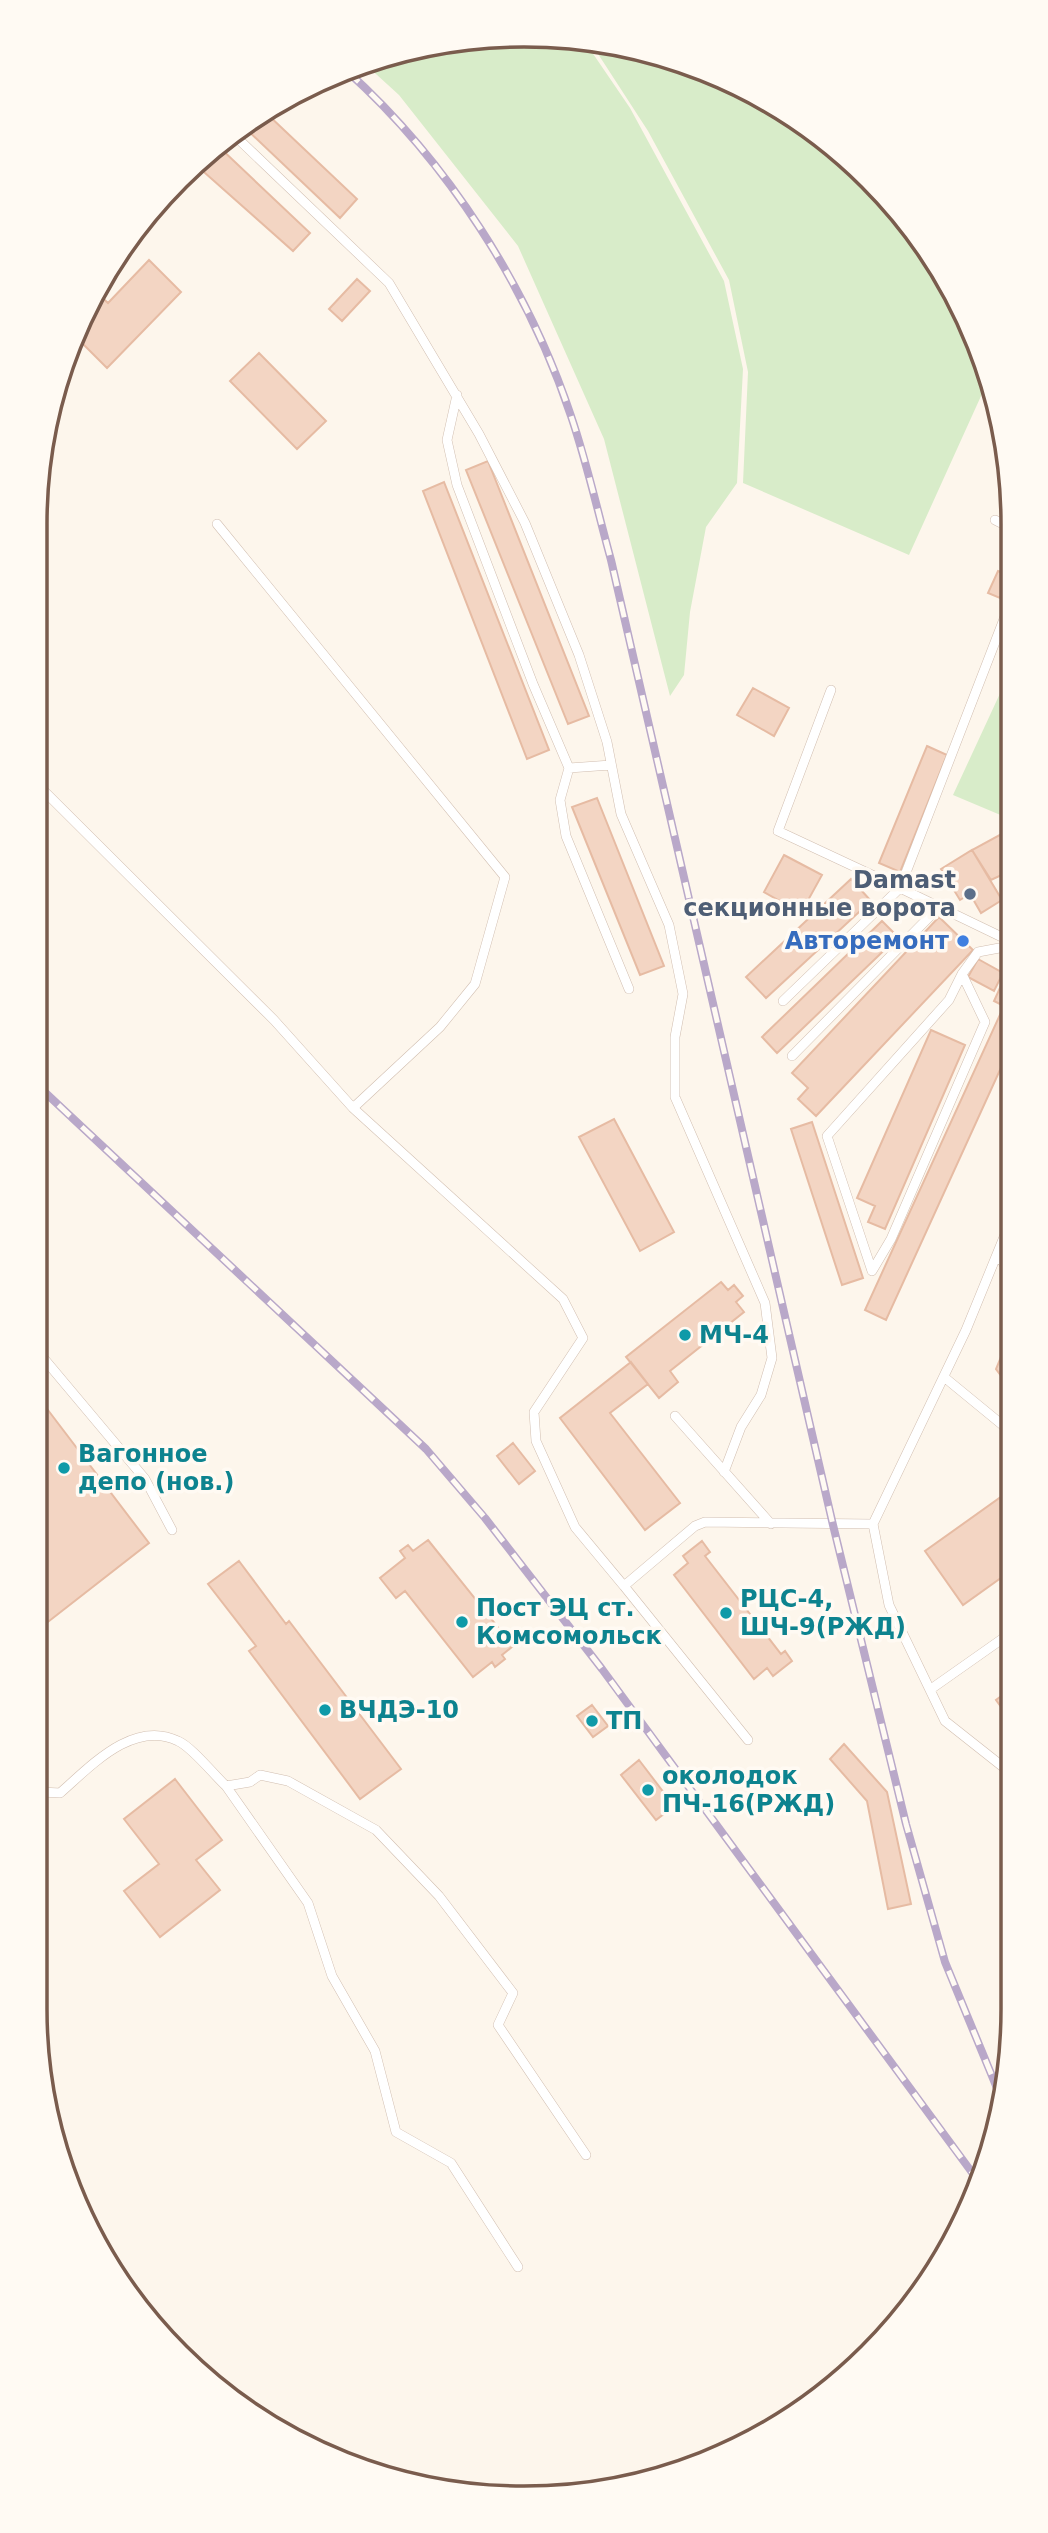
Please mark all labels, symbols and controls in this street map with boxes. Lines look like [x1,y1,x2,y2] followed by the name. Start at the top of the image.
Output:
[683,866,956,922] place label: Damast секционные ворота
[962,886,978,902] marker: Damast секционные ворота
[785,927,949,955] place label: Авторемонт
[955,933,971,949] marker: Авторемонт
[699,1321,769,1349] place label: МЧ-4
[677,1327,693,1343] marker: МЧ-4
[78,1440,234,1496] place label: Вагонное депо (нов.)
[56,1460,72,1476] marker: Вагонное депо (нов.)
[740,1585,906,1641] place label: РЦС-4, ШЧ-9(РЖД)
[476,1594,662,1650] place label: Пост ЭЦ ст. Комсомольск
[718,1605,734,1621] marker: РЦС-4, ШЧ-9(РЖД)
[454,1614,470,1630] marker: Пост ЭЦ ст. Комсомольск
[339,1696,459,1724] place label: ВЧДЭ-10
[317,1702,333,1718] marker: ВЧДЭ-10
[606,1707,642,1735] place label: ТП
[584,1713,600,1729] marker: ТП
[662,1762,835,1818] place label: околодок ПЧ-16(РЖД)
[640,1782,656,1798] marker: околодок ПЧ-16(РЖД)

